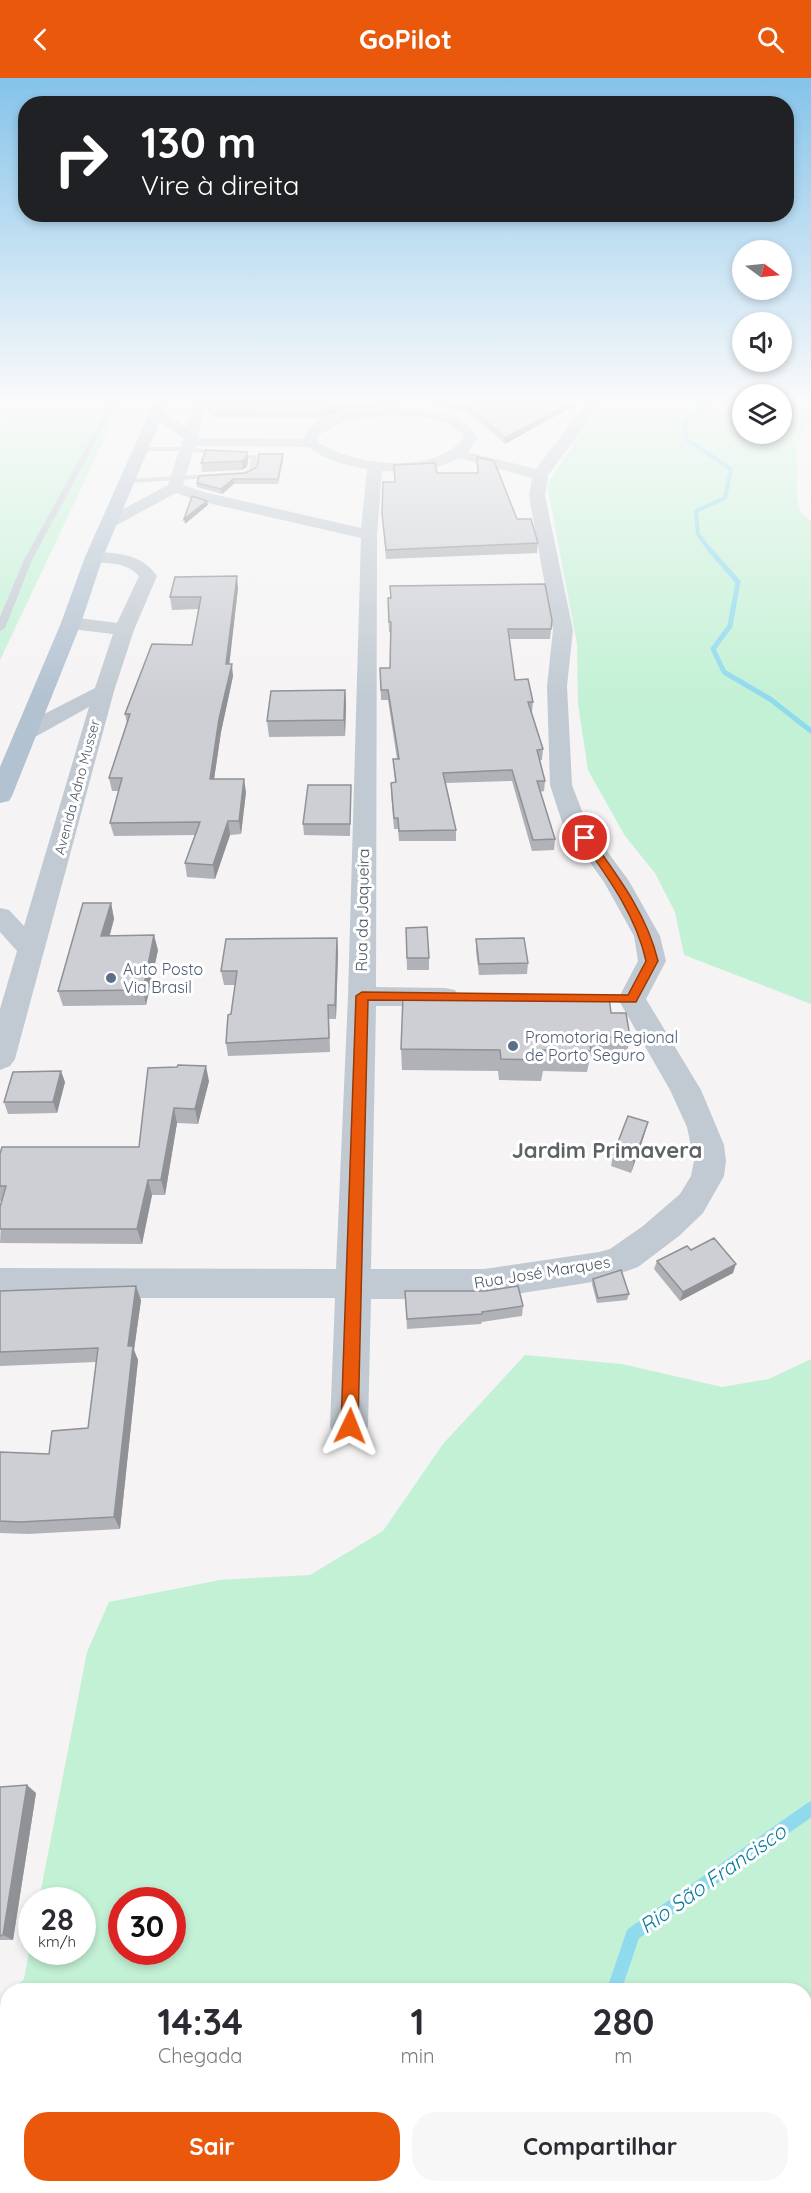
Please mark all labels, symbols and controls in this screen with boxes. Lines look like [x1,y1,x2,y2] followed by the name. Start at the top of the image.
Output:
[359,22,452,56] text: GoPilot
[24,23,57,56] icon: back
[754,23,787,56] icon: search
[141,116,256,169] text: 130 m
[42,120,120,198] icon: right
[141,168,299,202] text: Vire à direita
[732,240,792,300] north arrow
[732,240,792,444] map controls
[732,312,792,372] button: sound
[732,384,792,444] button: layers
[50,717,104,857] street label: Avenida Adno Musser
[559,812,610,863] pin
[568,821,601,854] icon: arrive
[351,848,373,972] street label: Rua da Jaqueira
[123,959,203,997] place label: Auto Posto Via Brasil
[104,971,118,985] marker: Auto Posto Via Brasil
[525,1027,678,1065] place label: Promotoria Regional de Porto Seguro
[506,1039,520,1053] marker: Promotoria Regional de Porto Seguro
[512,1136,702,1164] district label: Jardim Primavera
[473,1251,611,1293] street label: Rua José Marques
[318,1394,382,1458] position arrow
[634,1817,792,1938] water label: Rio São Francisco
[108,1887,186,1965] speed limit sign: 30
[40,1900,74,1938] text: 28
[38,1932,76,1951] text: km/h
[158,1999,243,2044] text: 14:34
[411,1999,425,2044] text: 1
[592,1999,654,2044] text: 280
[158,2043,242,2068] text: Chegada
[401,2043,435,2068] text: min
[614,2043,632,2068] text: m
[24,2112,400,2181] button: Sair
[412,2112,788,2181] button: Compartilhar

